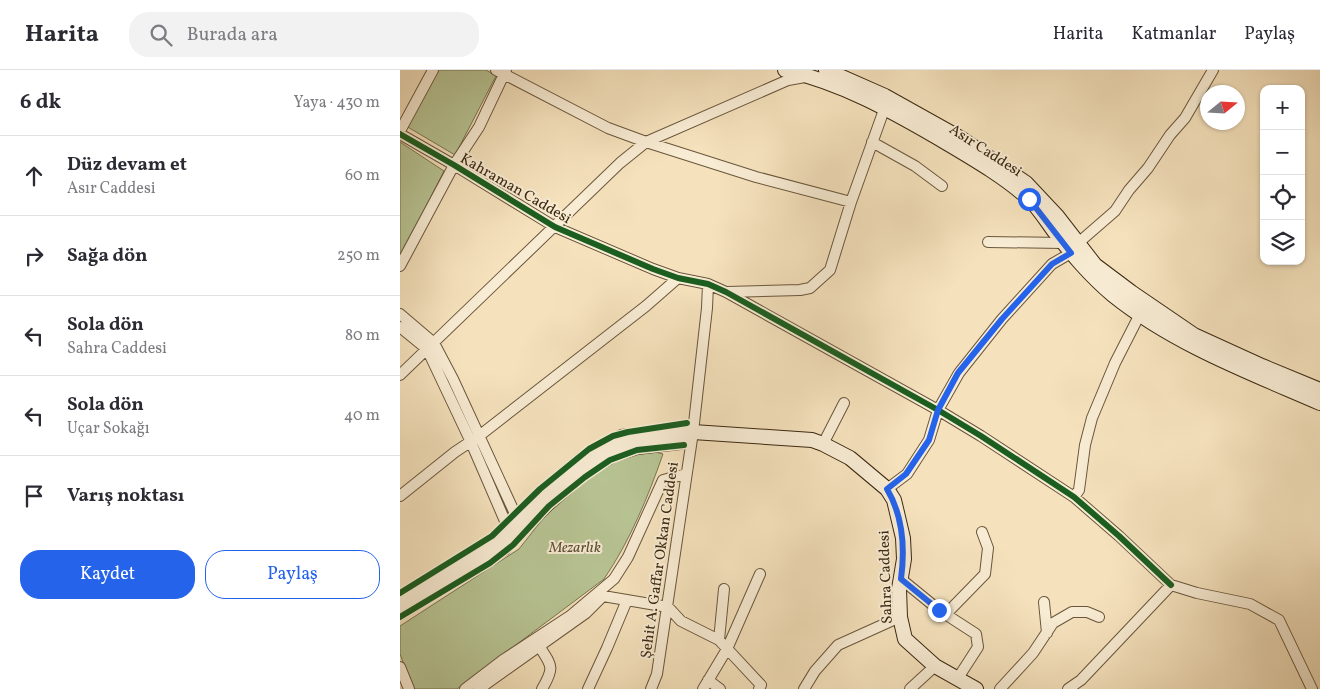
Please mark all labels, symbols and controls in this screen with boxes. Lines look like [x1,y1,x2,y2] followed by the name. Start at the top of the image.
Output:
[129,12,479,57] search box
[25,18,99,52] text: Harita
[147,21,175,49] icon: search
[187,22,278,48] text: Burada ara
[1053,22,1104,47] text: Harita
[1132,22,1216,47] text: Katmanlar
[1244,22,1295,47] text: Paylaş
[1200,85,1245,130] north arrow
[1260,85,1305,265] map controls
[1260,85,1305,130] button: +
[20,88,61,117] text: 6 dk
[294,92,380,114] text: Yaya · 430 m
[945,120,1026,183] street label: Asır Caddesi
[1260,130,1305,175] button: −
[456,149,575,230] street label: Kahraman Caddesi
[67,152,187,178] text: Düz devam et
[20,162,48,190] icon: ahead
[345,165,380,187] text: 60 m
[1260,175,1305,220] button: locate
[67,178,156,200] text: Asır Caddesi
[1018,188,1041,211] route start
[1260,220,1305,265] button: layers
[20,242,48,270] icon: right
[67,243,147,269] text: Sağa dön
[337,245,380,267] text: 250 m
[67,312,144,338] text: Sola dön
[20,322,48,350] icon: left
[345,325,380,347] text: 80 m
[67,338,167,360] text: Sahra Caddesi
[67,392,144,418] text: Sola dön
[20,402,48,430] icon: left
[344,405,380,427] text: 40 m
[67,418,150,440] text: Uçar Sokağı
[636,461,685,660] street label: Şehit A. Gaffar Okkan Caddesi
[20,482,48,510] icon: arrive
[67,483,184,509] text: Varış noktası
[874,530,899,624] street label: Sahra Caddesi
[548,538,601,559] park label: Mezarlık
[20,550,195,599] button: Kaydet
[205,550,380,599] button: Paylaş
[928,599,951,622] route end

